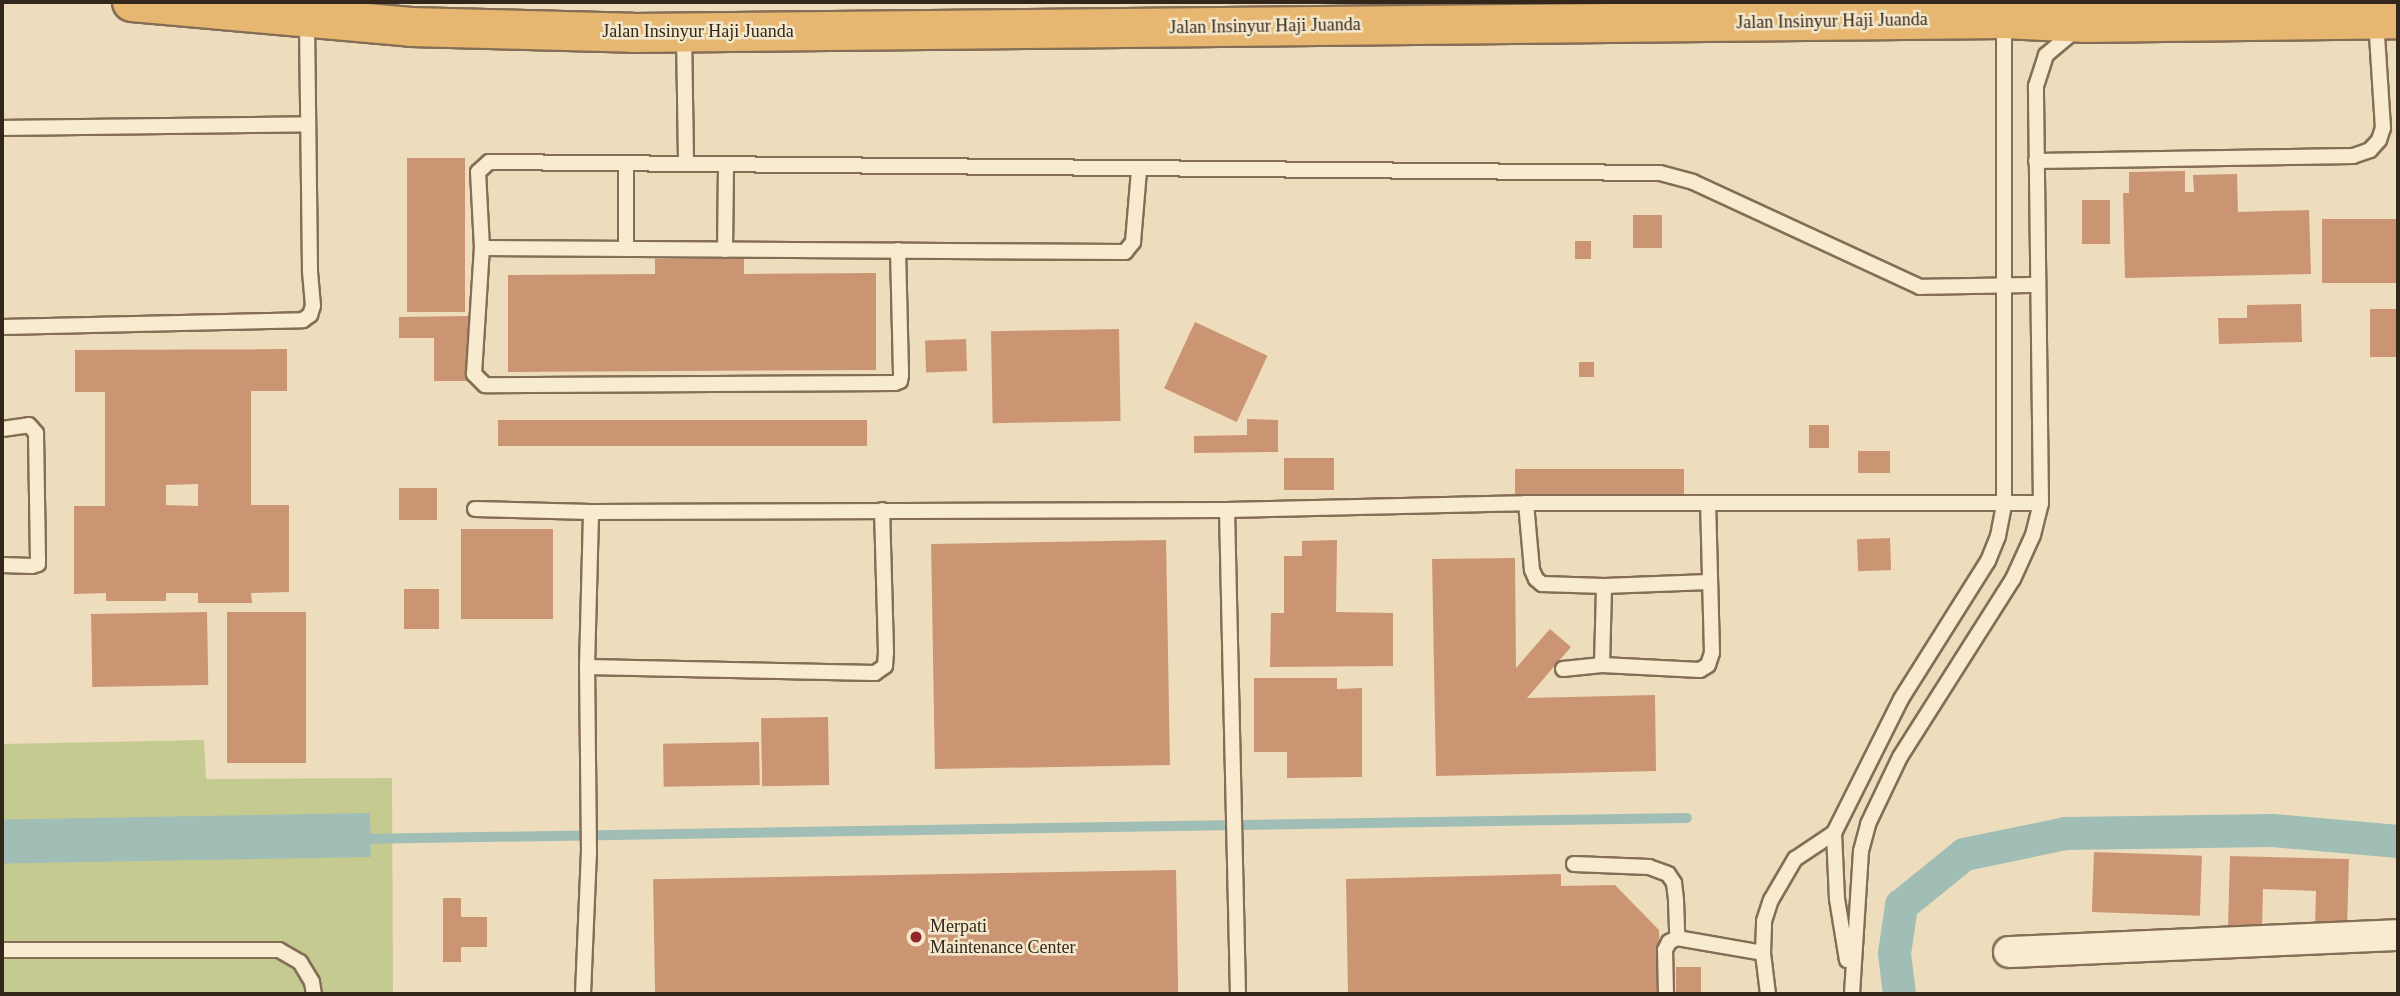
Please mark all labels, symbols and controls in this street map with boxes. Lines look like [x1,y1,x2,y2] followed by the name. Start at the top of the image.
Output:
[1736,9,1928,33] street label: Jalan Insinyur Haji Juanda
[1169,14,1361,38] street label: Jalan Insinyur Haji Juanda
[602,20,794,42] street label: Jalan Insinyur Haji Juanda
[930,916,1075,958] place label: Merpati Maintenance Center
[908,929,924,945] marker: Merpati Maintenance Center

